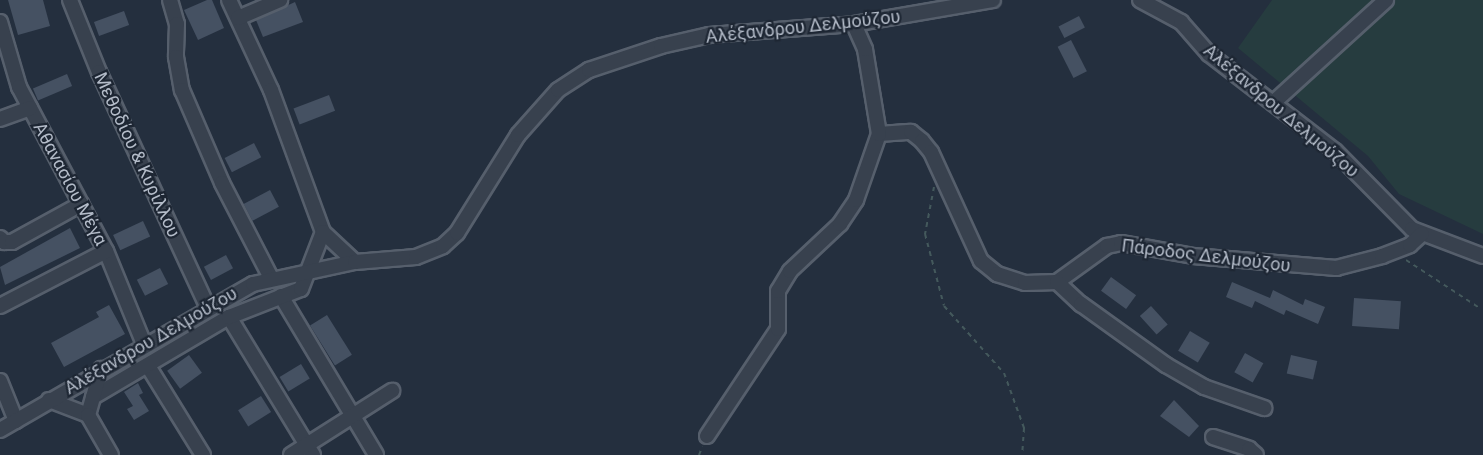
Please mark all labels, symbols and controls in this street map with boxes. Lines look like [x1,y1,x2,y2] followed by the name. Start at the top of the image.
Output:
[705,6,901,48] street label: Αλέξανδρου Δελμούζου
[1199,40,1363,182] street label: Αλέξανδρου Δελμούζου
[89,69,185,241] street label: Μεθοδίου & Κυρίλλου
[29,119,111,249] street label: Αθανασίου Μέγα
[1120,235,1292,277] street label: Πάροδος Δελμούζου
[61,283,241,399] street label: Αλέξανδρου Δελμούζου

